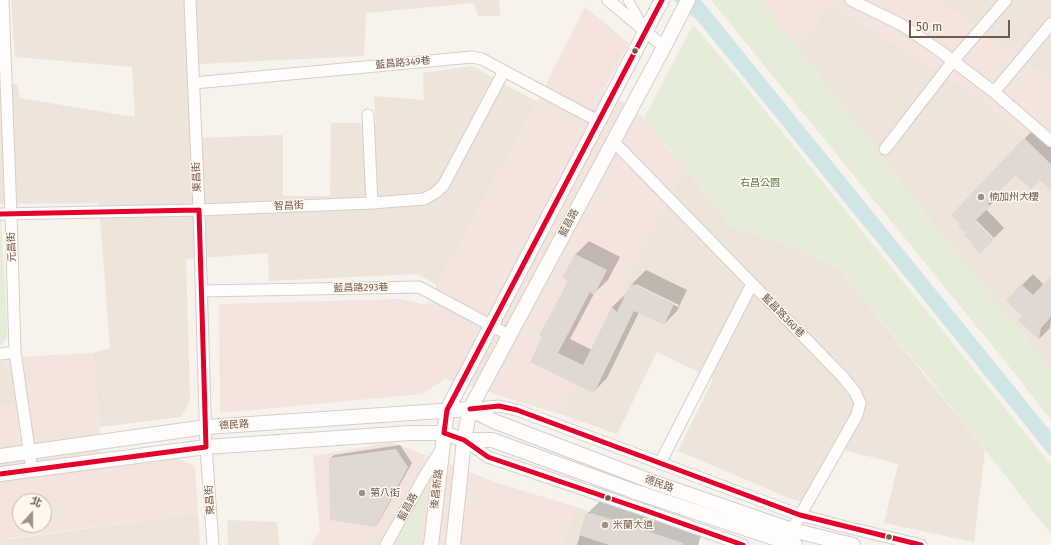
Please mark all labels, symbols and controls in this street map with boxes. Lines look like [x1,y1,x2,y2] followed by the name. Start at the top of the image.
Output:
[911,12,1012,38] scale bar
[916,20,942,34] text: 50 m
[630,46,640,56] unlabelled marker
[375,55,431,71] street label: 藍昌路349巷
[190,162,204,192] street label: 東昌街
[740,177,780,189] park label: 右昌公園
[989,191,1039,203] place label: 楠加州大樓
[976,192,986,202] marker: 楠加州大樓
[274,199,304,213] street label: 智昌街
[557,207,581,239] street label: 藍昌路
[5,232,19,262] street label: 元昌街
[333,282,389,294] street label: 藍昌路293巷
[759,292,807,340] street label: 藍昌路360巷
[219,418,249,432] street label: 德民路
[429,468,445,510] street label: 後昌新路
[643,473,675,495] street label: 德民路
[203,485,217,515] street label: 東昌街
[370,487,400,499] place label: 第八街
[357,488,367,498] marker: 第八街
[395,491,421,523] street label: 藍昌路
[12,493,52,533] north arrow
[603,493,613,503] unlabelled marker
[29,494,44,510] text: 北
[613,519,653,531] place label: 米蘭大道
[600,520,610,530] marker: 米蘭大道
[884,532,894,542] unlabelled marker

